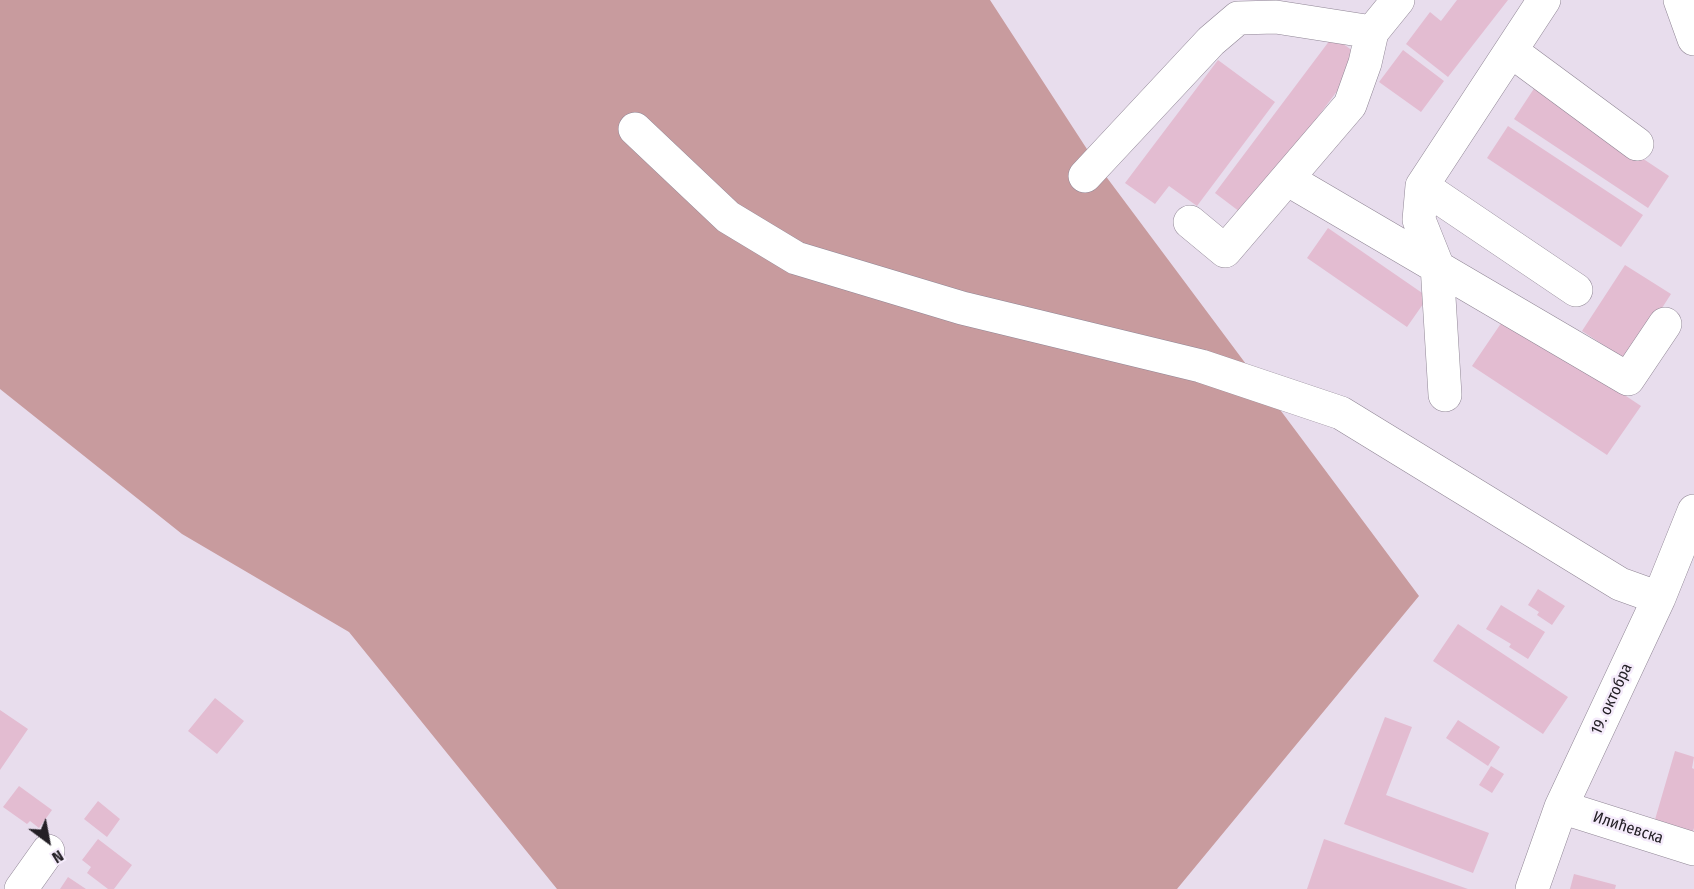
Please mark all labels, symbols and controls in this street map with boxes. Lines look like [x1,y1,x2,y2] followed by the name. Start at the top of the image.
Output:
[1587,660,1637,738] street label: 19. октобра
[1590,808,1666,848] street label: Илићевска
[18,811,78,871] north arrow
[49,846,67,867] text: N

